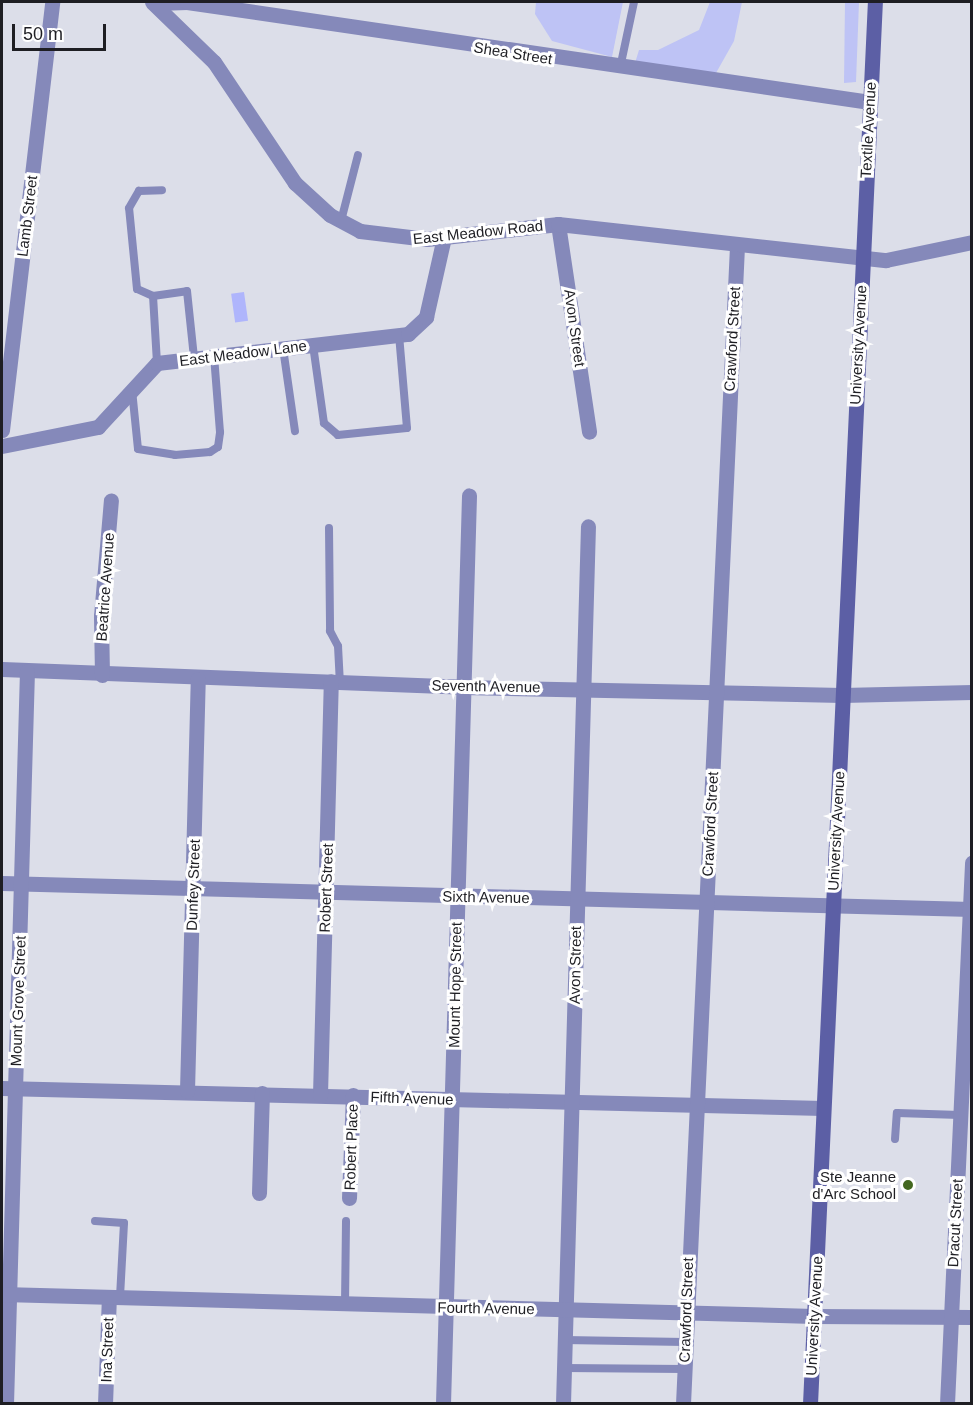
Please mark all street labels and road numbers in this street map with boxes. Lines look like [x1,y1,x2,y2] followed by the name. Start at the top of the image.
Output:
[472,38,554,68] street label: Shea Street
[856,81,880,179] street label: Textile Avenue
[13,174,41,258] street label: Lamb Street
[412,216,544,248] street label: East Meadow Road
[846,284,870,406] street label: University Avenue
[720,286,744,392] street label: Crawford Street
[561,288,589,368] street label: Avon Street
[178,336,308,370] street label: East Meadow Lane
[92,532,118,642] street label: Beatrice Avenue
[431,676,541,696] street label: Seventh Avenue
[824,770,848,892] street label: University Avenue
[698,771,722,877] street label: Crawford Street
[182,839,204,931] street label: Dunfey Street
[315,843,337,933] street label: Robert Street
[442,887,530,907] street label: Sixth Avenue
[445,922,465,1048] street label: Mount Hope Street
[565,926,585,1004] street label: Avon Street
[7,935,29,1067] street label: Mount Grove Street
[370,1088,454,1108] street label: Fifth Avenue
[340,1103,362,1191] street label: Robert Place
[944,1178,966,1268] street label: Dracut Street
[802,1255,826,1377] street label: University Avenue
[675,1257,697,1363] street label: Crawford Street
[437,1298,535,1318] street label: Fourth Avenue
[97,1317,117,1383] street label: Ina Street

